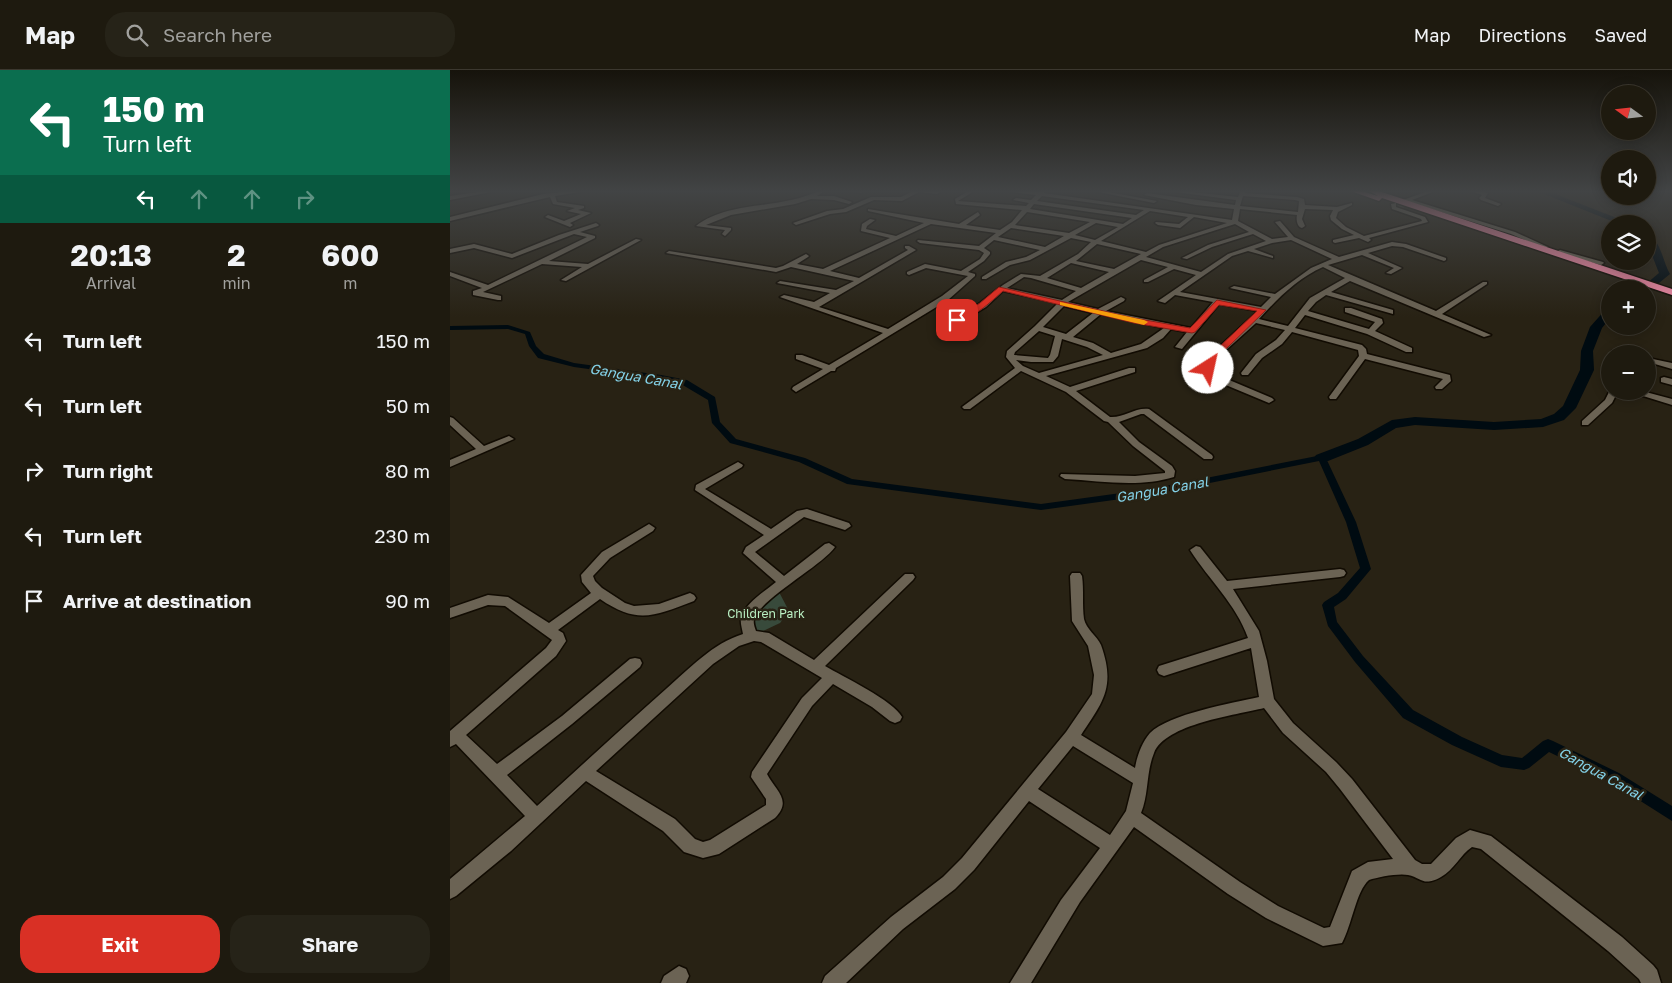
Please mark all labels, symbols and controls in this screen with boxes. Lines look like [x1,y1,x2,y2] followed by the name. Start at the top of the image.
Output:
[105,12,455,57] search box
[25,20,75,49] text: Map
[123,21,151,49] icon: search
[163,23,272,46] text: Search here
[1414,24,1450,46] text: Map
[1478,24,1566,46] text: Directions
[1594,24,1647,46] text: Saved
[1601,85,1656,140] north arrow
[1601,85,1656,400] map controls
[103,88,205,130] text: 150 m
[20,90,85,155] icon: left
[103,130,192,157] text: Turn left
[1601,150,1656,205] button: sound
[132,185,160,213] icon: left
[185,185,213,213] icon: ahead
[238,185,266,213] icon: ahead
[291,185,319,213] icon: right
[1601,215,1656,270] button: layers
[71,237,152,273] text: 20:13
[227,237,246,273] text: 2
[321,237,379,273] text: 600
[86,273,136,293] text: Arrival
[222,273,251,293] text: min
[343,273,357,293] text: m
[1601,280,1656,335] button: +
[936,299,978,341] pin
[943,306,971,334] icon: arrive
[20,327,48,355] icon: left
[63,329,142,352] text: Turn left
[376,329,430,352] text: 150 m
[1181,341,1233,393] position arrow
[1601,345,1656,400] button: −
[589,360,684,393] water label: Gangua Canal
[20,392,48,420] icon: left
[63,394,142,417] text: Turn left
[386,394,430,417] text: 50 m
[20,457,48,485] icon: right
[63,459,153,482] text: Turn right
[385,459,430,482] text: 80 m
[1115,472,1210,505] water label: Gangua Canal
[20,522,48,550] icon: left
[63,524,142,547] text: Turn left
[375,524,430,547] text: 230 m
[20,587,48,615] icon: arrive
[63,589,251,612] text: Arrive at destination
[385,589,430,612] text: 90 m
[727,606,805,621] park label: Children Park
[1556,743,1646,803] water label: Gangua Canal
[20,915,220,973] button: Exit
[230,915,430,973] button: Share

